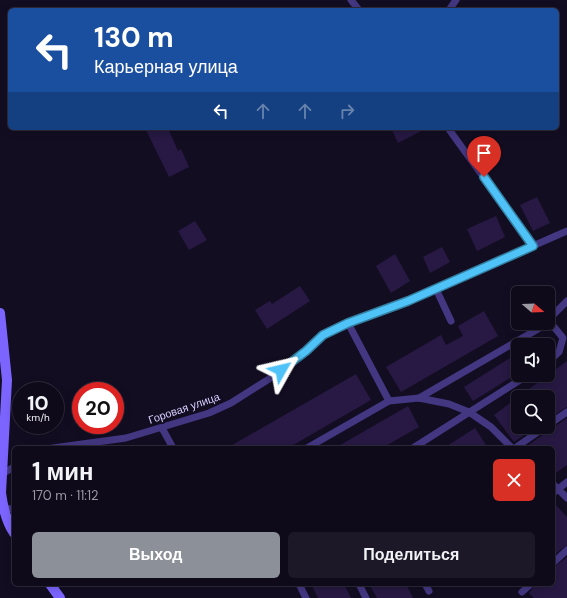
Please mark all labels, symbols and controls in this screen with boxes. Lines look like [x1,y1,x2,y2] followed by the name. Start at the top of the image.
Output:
[94,19,174,56] text: 130 m
[28,24,80,76] icon: left
[94,55,238,79] text: Карьерная улица
[210,100,232,122] icon: left
[252,100,274,122] icon: ahead
[294,100,316,122] icon: ahead
[336,100,358,122] icon: right
[467,136,501,177] pin
[473,142,495,164] icon: arrive
[511,286,555,330] north arrow
[511,286,555,434] map controls
[511,338,555,382] button: sound
[260,349,302,391] position arrow
[72,382,124,434] speed limit sign: 20
[146,389,222,427] street label: Горовая улица
[27,390,49,416] text: 10
[511,390,555,434] button: search
[26,411,50,424] text: km/h
[32,456,93,487] text: 1 мин
[493,459,535,501] button: close
[32,487,99,504] text: 170 m · 11:12
[32,532,280,578] button: Выход
[288,532,535,578] button: Поделиться

